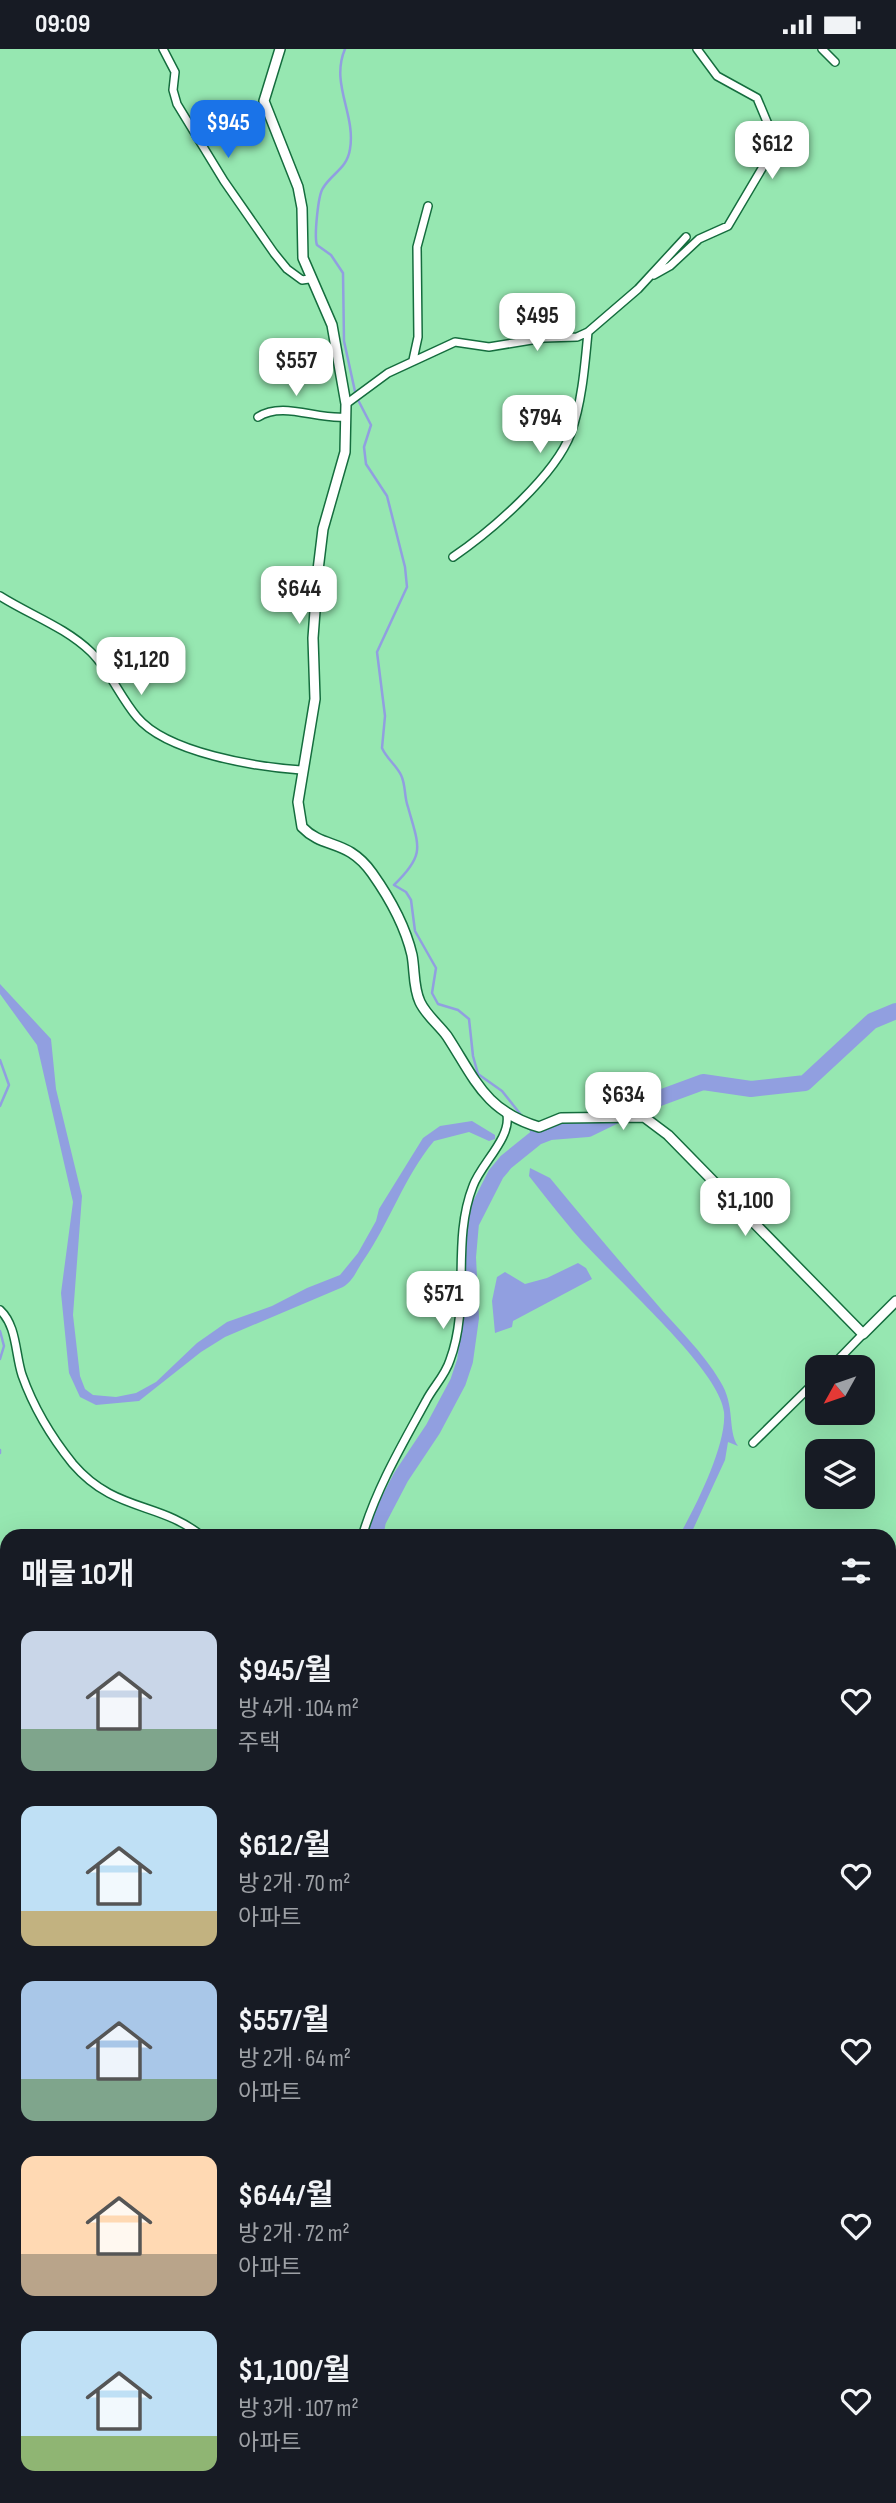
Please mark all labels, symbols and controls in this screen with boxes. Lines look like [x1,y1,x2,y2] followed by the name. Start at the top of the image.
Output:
[35,9,90,40] text: 09:09
[187,101,269,160] pin: $945
[206,109,250,137] text: $945
[731,121,813,181] pin: $612
[751,130,793,158] text: $612
[496,293,578,353] pin: $495
[515,302,559,330] text: $495
[255,339,337,398] pin: $557
[275,347,317,375] text: $557
[499,395,581,455] pin: $794
[518,404,562,432] text: $794
[258,567,340,626] pin: $644
[277,575,321,603] text: $644
[84,637,198,697] pin: $1,120
[112,646,170,674] text: $1,120
[582,1073,664,1132] pin: $634
[601,1081,645,1109] text: $634
[688,1179,802,1238] pin: $1,100
[716,1187,774,1215] text: $1,100
[402,1271,484,1331] pin: $571
[423,1280,463,1308] text: $571
[805,1355,875,1425] north arrow
[805,1355,875,1509] map controls
[805,1439,875,1509] button: layers
[837,1552,875,1590] icon: filters
[21,1557,135,1593] text: 매물 10개
[238,1653,332,1689] text: $945/월
[77,1659,161,1743] icon: home
[837,1682,875,1720] icon: heart
[238,1695,359,1723] text: 방 4개 · 104 m²
[238,1729,280,1757] text: 주택
[238,1828,331,1864] text: $612/월
[77,1834,161,1918] icon: home
[837,1857,875,1895] icon: heart
[238,1870,350,1898] text: 방 2개 · 70 m²
[238,1904,301,1932] text: 아파트
[238,2003,330,2039] text: $557/월
[77,2009,161,2093] icon: home
[837,2032,875,2070] icon: heart
[238,2045,351,2073] text: 방 2개 · 64 m²
[238,2079,301,2107] text: 아파트
[238,2178,333,2214] text: $644/월
[77,2184,161,2268] icon: home
[837,2207,875,2245] icon: heart
[238,2220,350,2248] text: 방 2개 · 72 m²
[238,2254,301,2282] text: 아파트
[238,2353,351,2389] text: $1,100/월
[77,2359,161,2443] icon: home
[837,2382,875,2420] icon: heart
[238,2395,359,2423] text: 방 3개 · 107 m²
[238,2429,301,2457] text: 아파트

